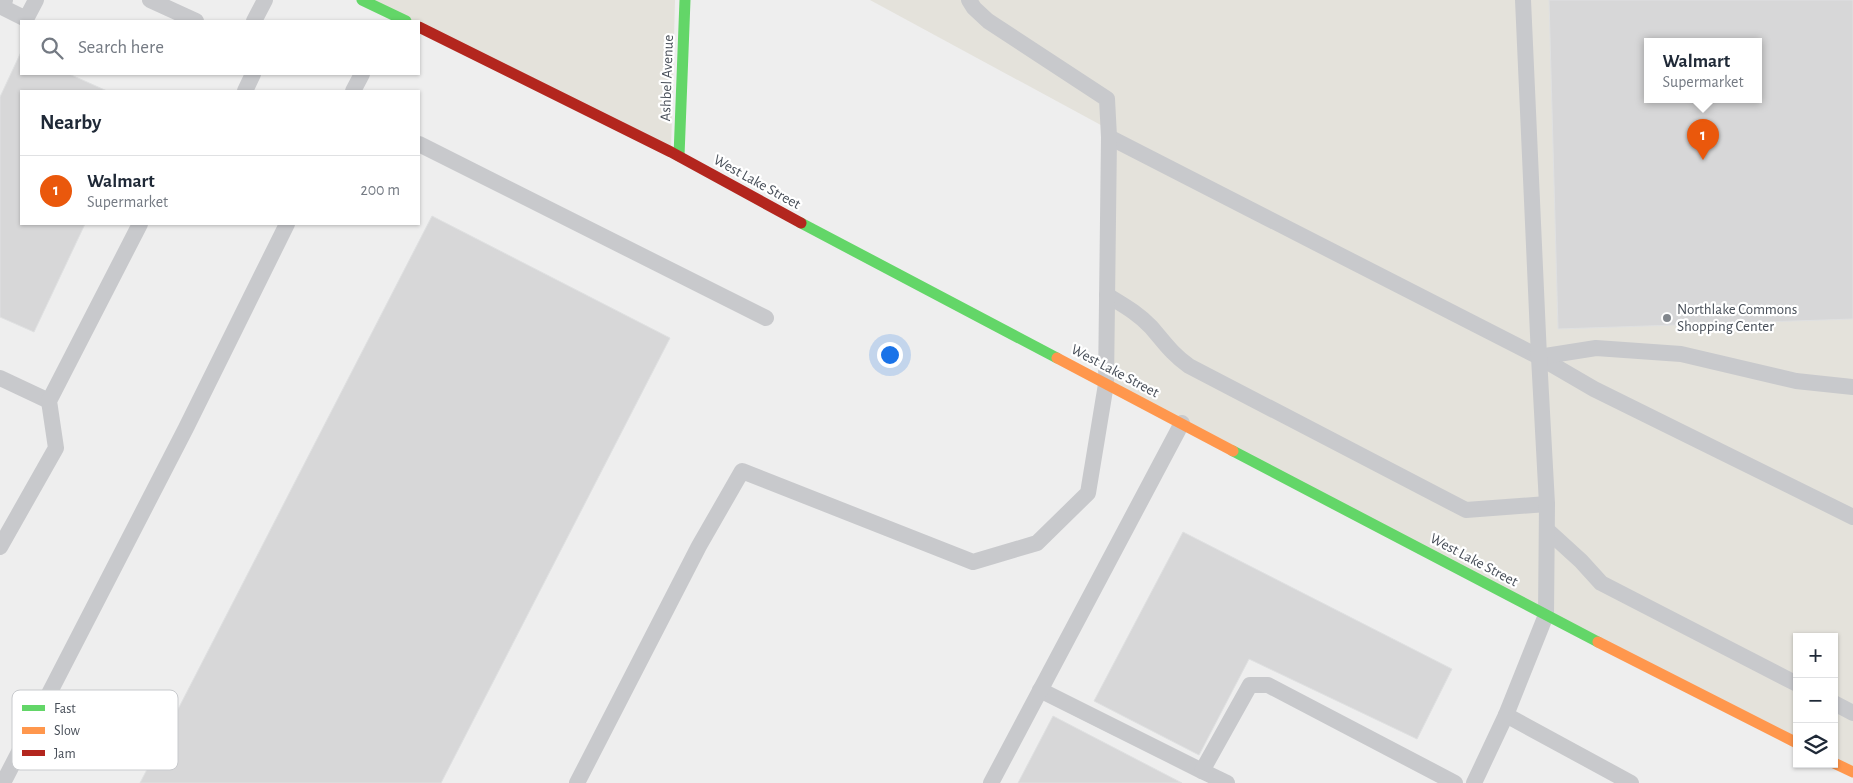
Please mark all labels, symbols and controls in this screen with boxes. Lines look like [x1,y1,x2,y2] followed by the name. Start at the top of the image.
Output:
[20,20,420,75] search box
[38,34,66,62] icon: search
[658,34,676,122] street label: Ashbel Avenue
[78,38,164,57] text: Search here
[1644,38,1762,103] popup
[1662,52,1730,71] text: Walmart
[1662,74,1744,90] text: Supermarket
[40,112,101,133] text: Nearby
[1687,119,1719,160] pin: 1
[711,152,803,212] street label: West Lake Street
[87,172,155,191] text: Walmart
[53,182,59,198] text: 1
[360,182,400,198] text: 200 m
[87,194,168,210] text: Supermarket
[1677,302,1797,334] place label: Northlake Commons Shopping Center
[1661,312,1673,324] marker: Northlake Commons Shopping Center
[877,342,903,368] your location
[1069,342,1162,400] street label: West Lake Street
[1428,531,1521,589] street label: West Lake Street
[1793,633,1838,768] map controls
[1793,633,1838,678] button: +
[1793,678,1838,723] button: −
[12,690,178,770] legend
[54,702,76,716] text: Fast
[1793,723,1838,768] button: layers
[54,724,81,738] text: Slow
[54,747,76,761] text: Jam

